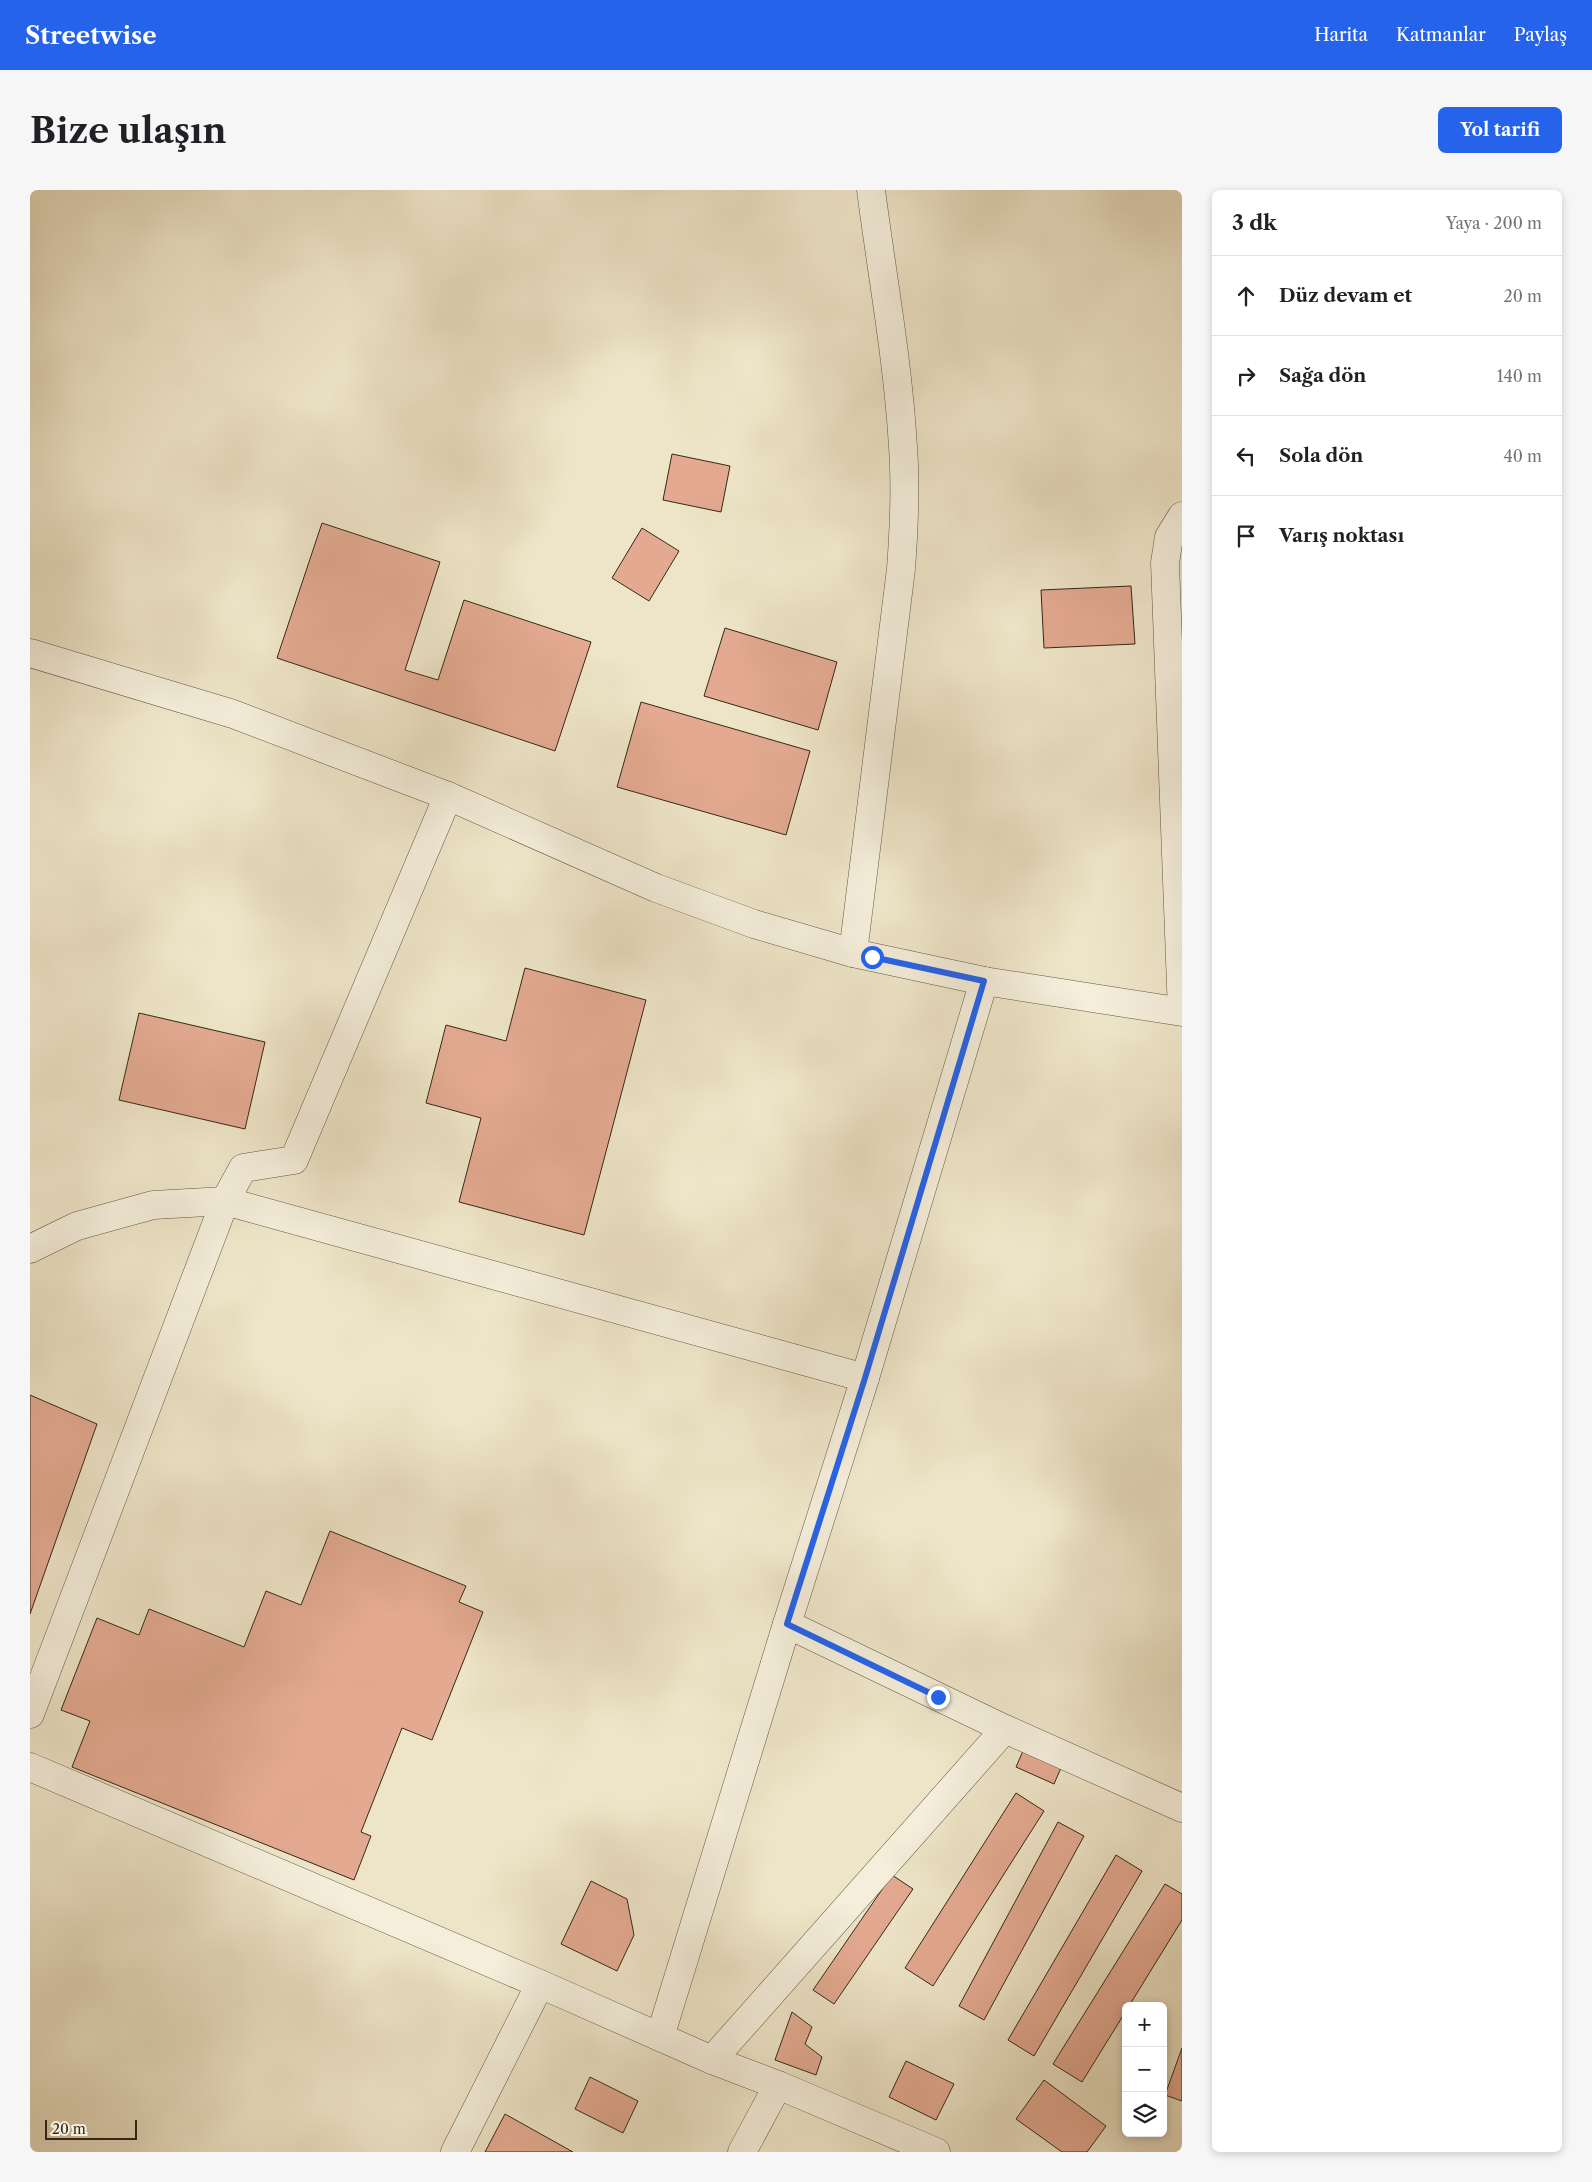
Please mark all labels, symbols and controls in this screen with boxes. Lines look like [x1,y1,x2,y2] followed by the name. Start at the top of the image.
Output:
[25,21,157,50] text: Streetwise
[1314,24,1368,46] text: Harita
[1396,24,1486,46] text: Katmanlar
[1514,24,1567,46] text: Paylaş
[1438,107,1562,153] button: Yol tarifi
[30,109,227,152] text: Bize ulaşın
[1232,210,1277,235] text: 3 dk
[1446,213,1542,233] text: Yaya · 200 m
[1232,282,1260,310] icon: ahead
[1279,284,1412,307] text: Düz devam et
[1503,286,1542,306] text: 20 m
[1232,362,1260,390] icon: right
[1279,364,1366,387] text: Sağa dön
[1497,366,1542,386] text: 140 m
[1232,442,1260,470] icon: left
[1279,444,1363,467] text: Sola dön
[1503,446,1542,466] text: 40 m
[1232,522,1260,550] icon: arrive
[1279,524,1404,547] text: Varış noktası
[861,946,884,969] route start
[927,1686,950,1709] route end
[1122,2002,1167,2137] map controls
[1122,2002,1167,2047] button: +
[1122,2047,1167,2092] button: −
[1122,2092,1167,2137] button: layers
[45,2117,138,2140] scale bar
[52,2120,86,2138] text: 20 m

